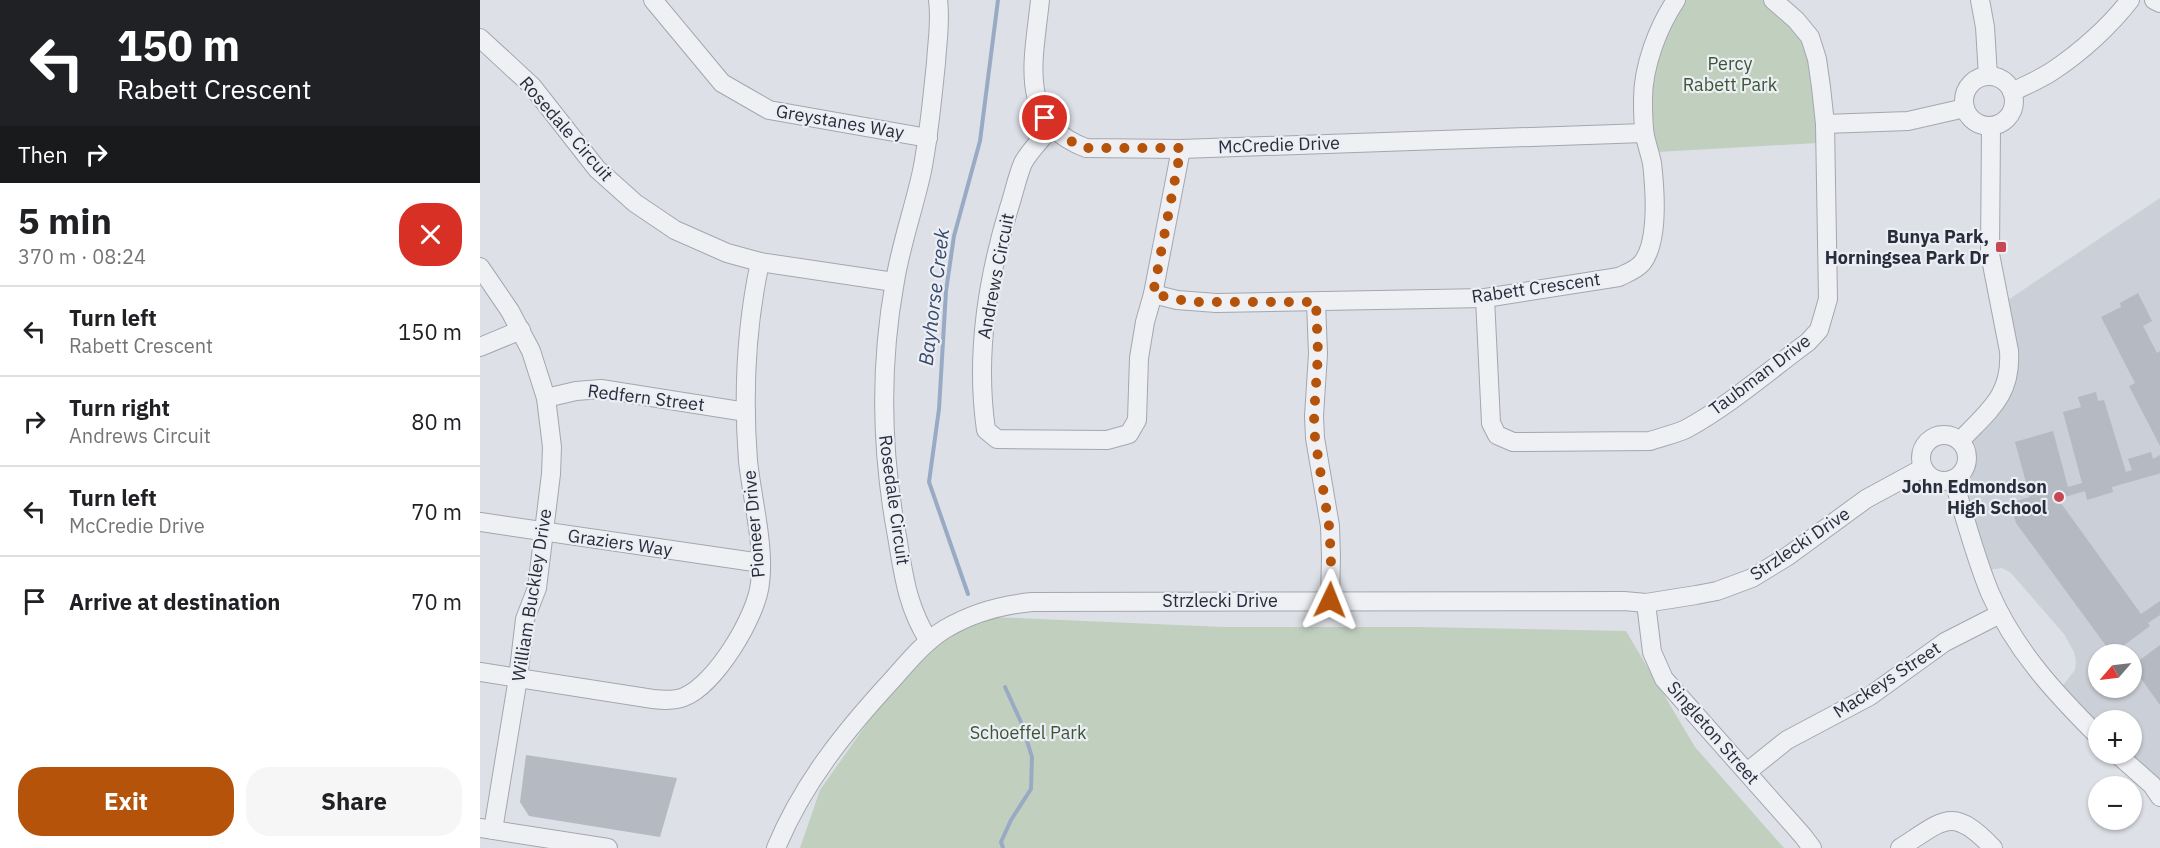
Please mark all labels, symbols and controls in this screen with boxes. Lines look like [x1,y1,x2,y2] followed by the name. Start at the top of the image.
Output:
[117,18,240,73] text: 150 m
[18,24,96,102] icon: left
[1683,52,1778,96] park label: Percy Rabett Park
[117,71,312,106] text: Rabett Crescent
[515,72,618,186] street label: Rosedale Circuit
[1019,92,1070,143] pin
[774,99,906,144] street label: Greystanes Way
[1028,101,1061,134] icon: arrive
[1218,131,1341,158] street label: McCredie Drive
[80,138,113,171] icon: right
[18,140,68,169] text: Then
[18,197,112,244] text: 5 min
[399,203,462,266] button: close
[972,211,1019,341] street label: Andrews Circuit
[1825,225,1989,269] place label: Bunya Park, Horningsea Park Dr
[912,226,955,367] water label: Bayhorse Creek
[1994,240,2008,254] marker: Bunya Park, Horningsea Park Dr
[18,243,146,270] text: 370 m · 08:24
[1470,267,1602,308] street label: Rabett Crescent
[69,303,157,332] text: Turn left
[18,315,51,348] icon: left
[398,317,462,346] text: 150 m
[1705,329,1815,420] street label: Taubman Drive
[69,332,213,359] text: Rabett Crescent
[586,379,706,416] street label: Redfern Street
[69,393,170,422] text: Turn right
[18,405,51,438] icon: right
[411,407,462,436] text: 80 m
[69,422,211,449] text: Andrews Circuit
[874,433,915,567] street label: Rosedale Circuit
[737,469,770,579] street label: Pioneer Drive
[1902,475,2048,519] place label: John Edmondson High School
[69,483,157,512] text: Turn left
[2052,490,2066,504] marker: John Edmondson High School
[18,495,51,528] icon: left
[411,497,462,526] text: 70 m
[1745,502,1854,585] street label: Strzlecki Drive
[506,507,557,683] street label: William Buckley Drive
[69,512,205,539] text: McCredie Drive
[566,524,674,561] street label: Graziers Way
[1298,568,1362,632] position arrow
[18,585,51,618] icon: arrive
[69,587,280,616] text: Arrive at destination
[411,587,462,616] text: 70 m
[1162,589,1278,612] street label: Strzlecki Drive
[1829,636,1945,723] street label: Mackeys Street
[2088,644,2142,698] north arrow
[2088,644,2142,830] map controls
[1662,676,1765,789] street label: Singleton Street
[2088,710,2142,764] button: +
[970,721,1087,744] park label: Schoeffel Park
[18,767,234,836] button: Exit
[246,767,462,836] button: Share
[2088,776,2142,830] button: −

